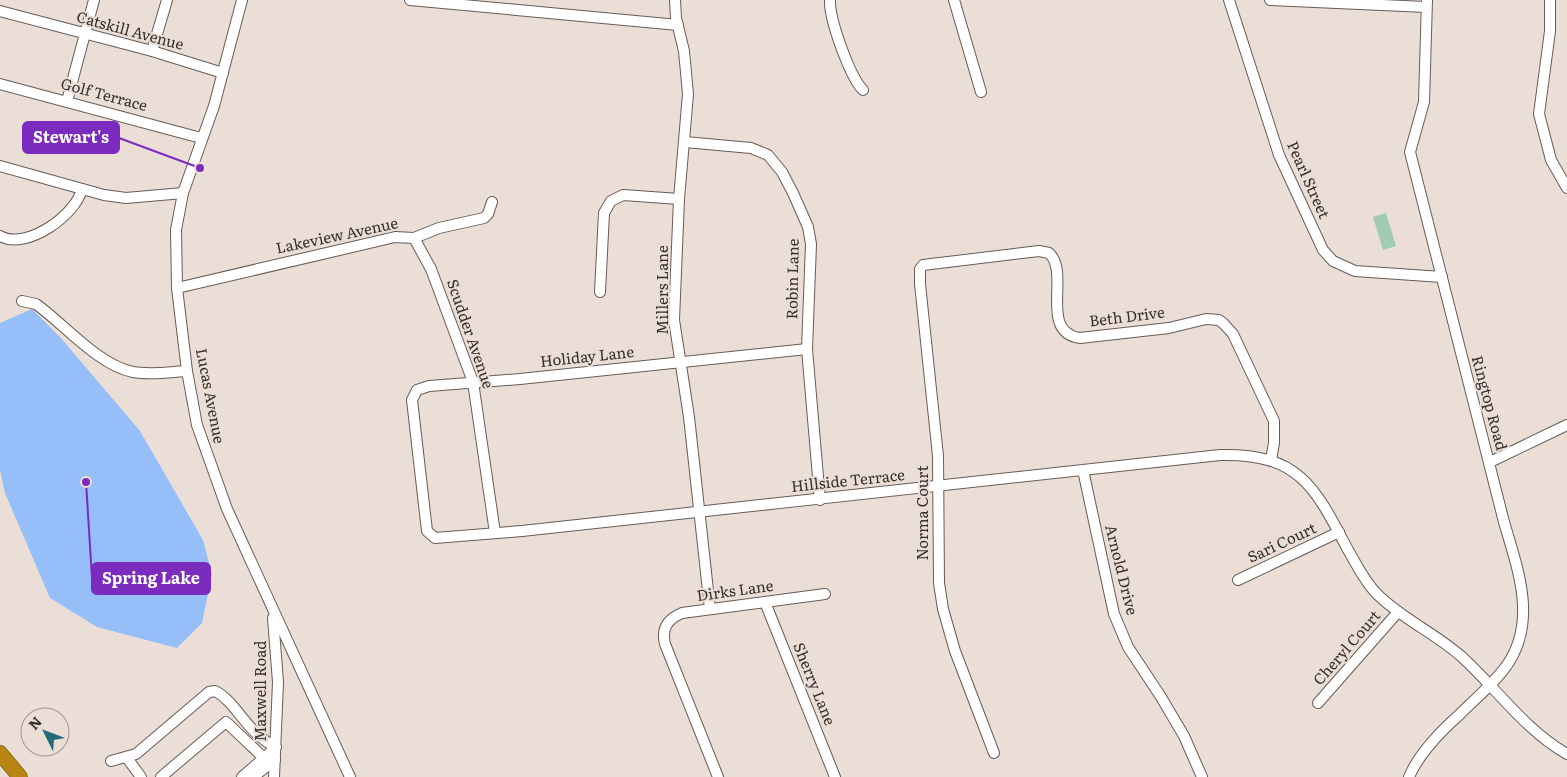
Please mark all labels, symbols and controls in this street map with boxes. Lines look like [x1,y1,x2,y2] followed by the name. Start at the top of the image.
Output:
[74,4,187,55] street label: Catskill Avenue
[59,71,150,116] street label: Golf Terrace
[23,122,119,153] callout: Stewart's
[33,124,109,148] text: Stewart's
[1282,137,1337,222] street label: Pearl Street
[274,210,400,259] street label: Lakeview Avenue
[779,238,804,320] street label: Robin Lane
[650,245,673,335] street label: Millers Lane
[442,276,501,392] street label: Scudder Avenue
[1088,299,1166,332] street label: Beth Drive
[539,339,635,372] street label: Holiday Lane
[191,346,232,446] street label: Lucas Avenue
[1467,353,1514,453] street label: Ringtop Road
[790,462,906,497] street label: Hillside Terrace
[910,465,933,561] street label: Norma Court
[1243,516,1320,568] street label: Sari Court
[1100,522,1145,618] street label: Arnold Drive
[92,563,210,594] callout: Spring Lake
[102,565,200,589] text: Spring Lake
[695,573,775,606] street label: Dirks Lane
[1307,604,1385,690] street label: Cheryl Court
[788,639,843,728] street label: Sherry Lane
[248,640,271,742] street label: Maxwell Road
[20,707,70,757] north arrow
[23,711,46,734] text: N

